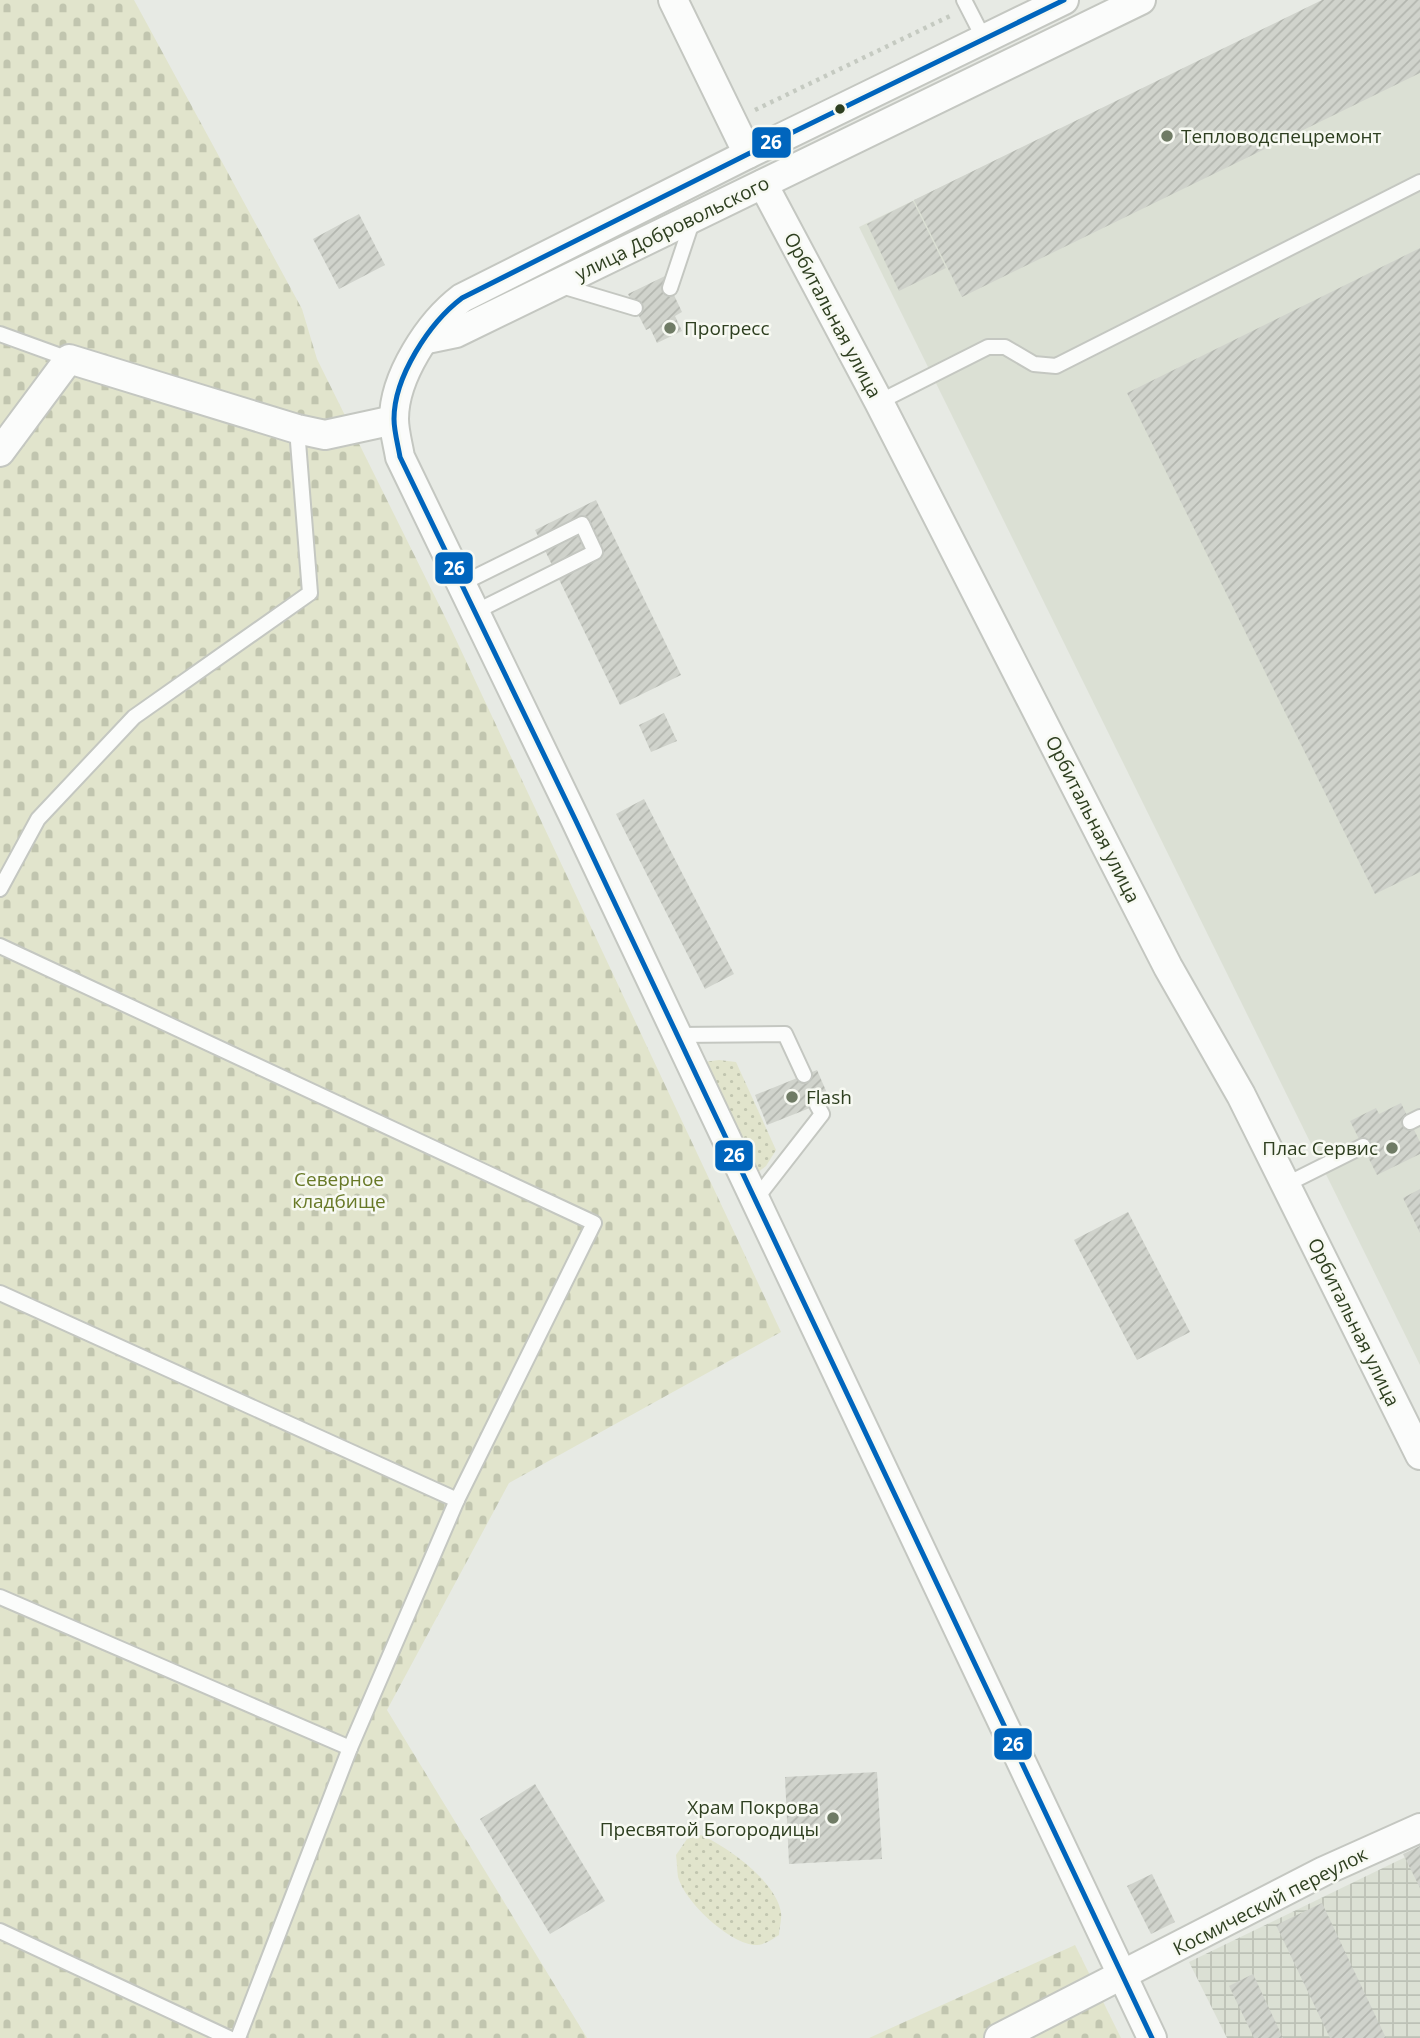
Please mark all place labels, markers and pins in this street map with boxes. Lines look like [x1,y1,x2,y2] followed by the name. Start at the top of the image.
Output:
[833,102,847,116] unlabelled marker
[1181,123,1382,149] place label: Тепловодспецремонт
[1159,128,1175,144] marker: Тепловодспецремонт
[684,315,770,341] place label: Прогресс
[662,320,678,336] marker: Прогресс
[806,1084,852,1110] place label: Flash
[784,1089,800,1105] marker: Flash
[1262,1135,1378,1161] place label: Плас Сервис
[1384,1140,1400,1156] marker: Плас Сервис
[600,1794,819,1842] place label: Храм Покрова Пресвятой Богородицы
[825,1810,841,1826] marker: Храм Покрова Пресвятой Богородицы

